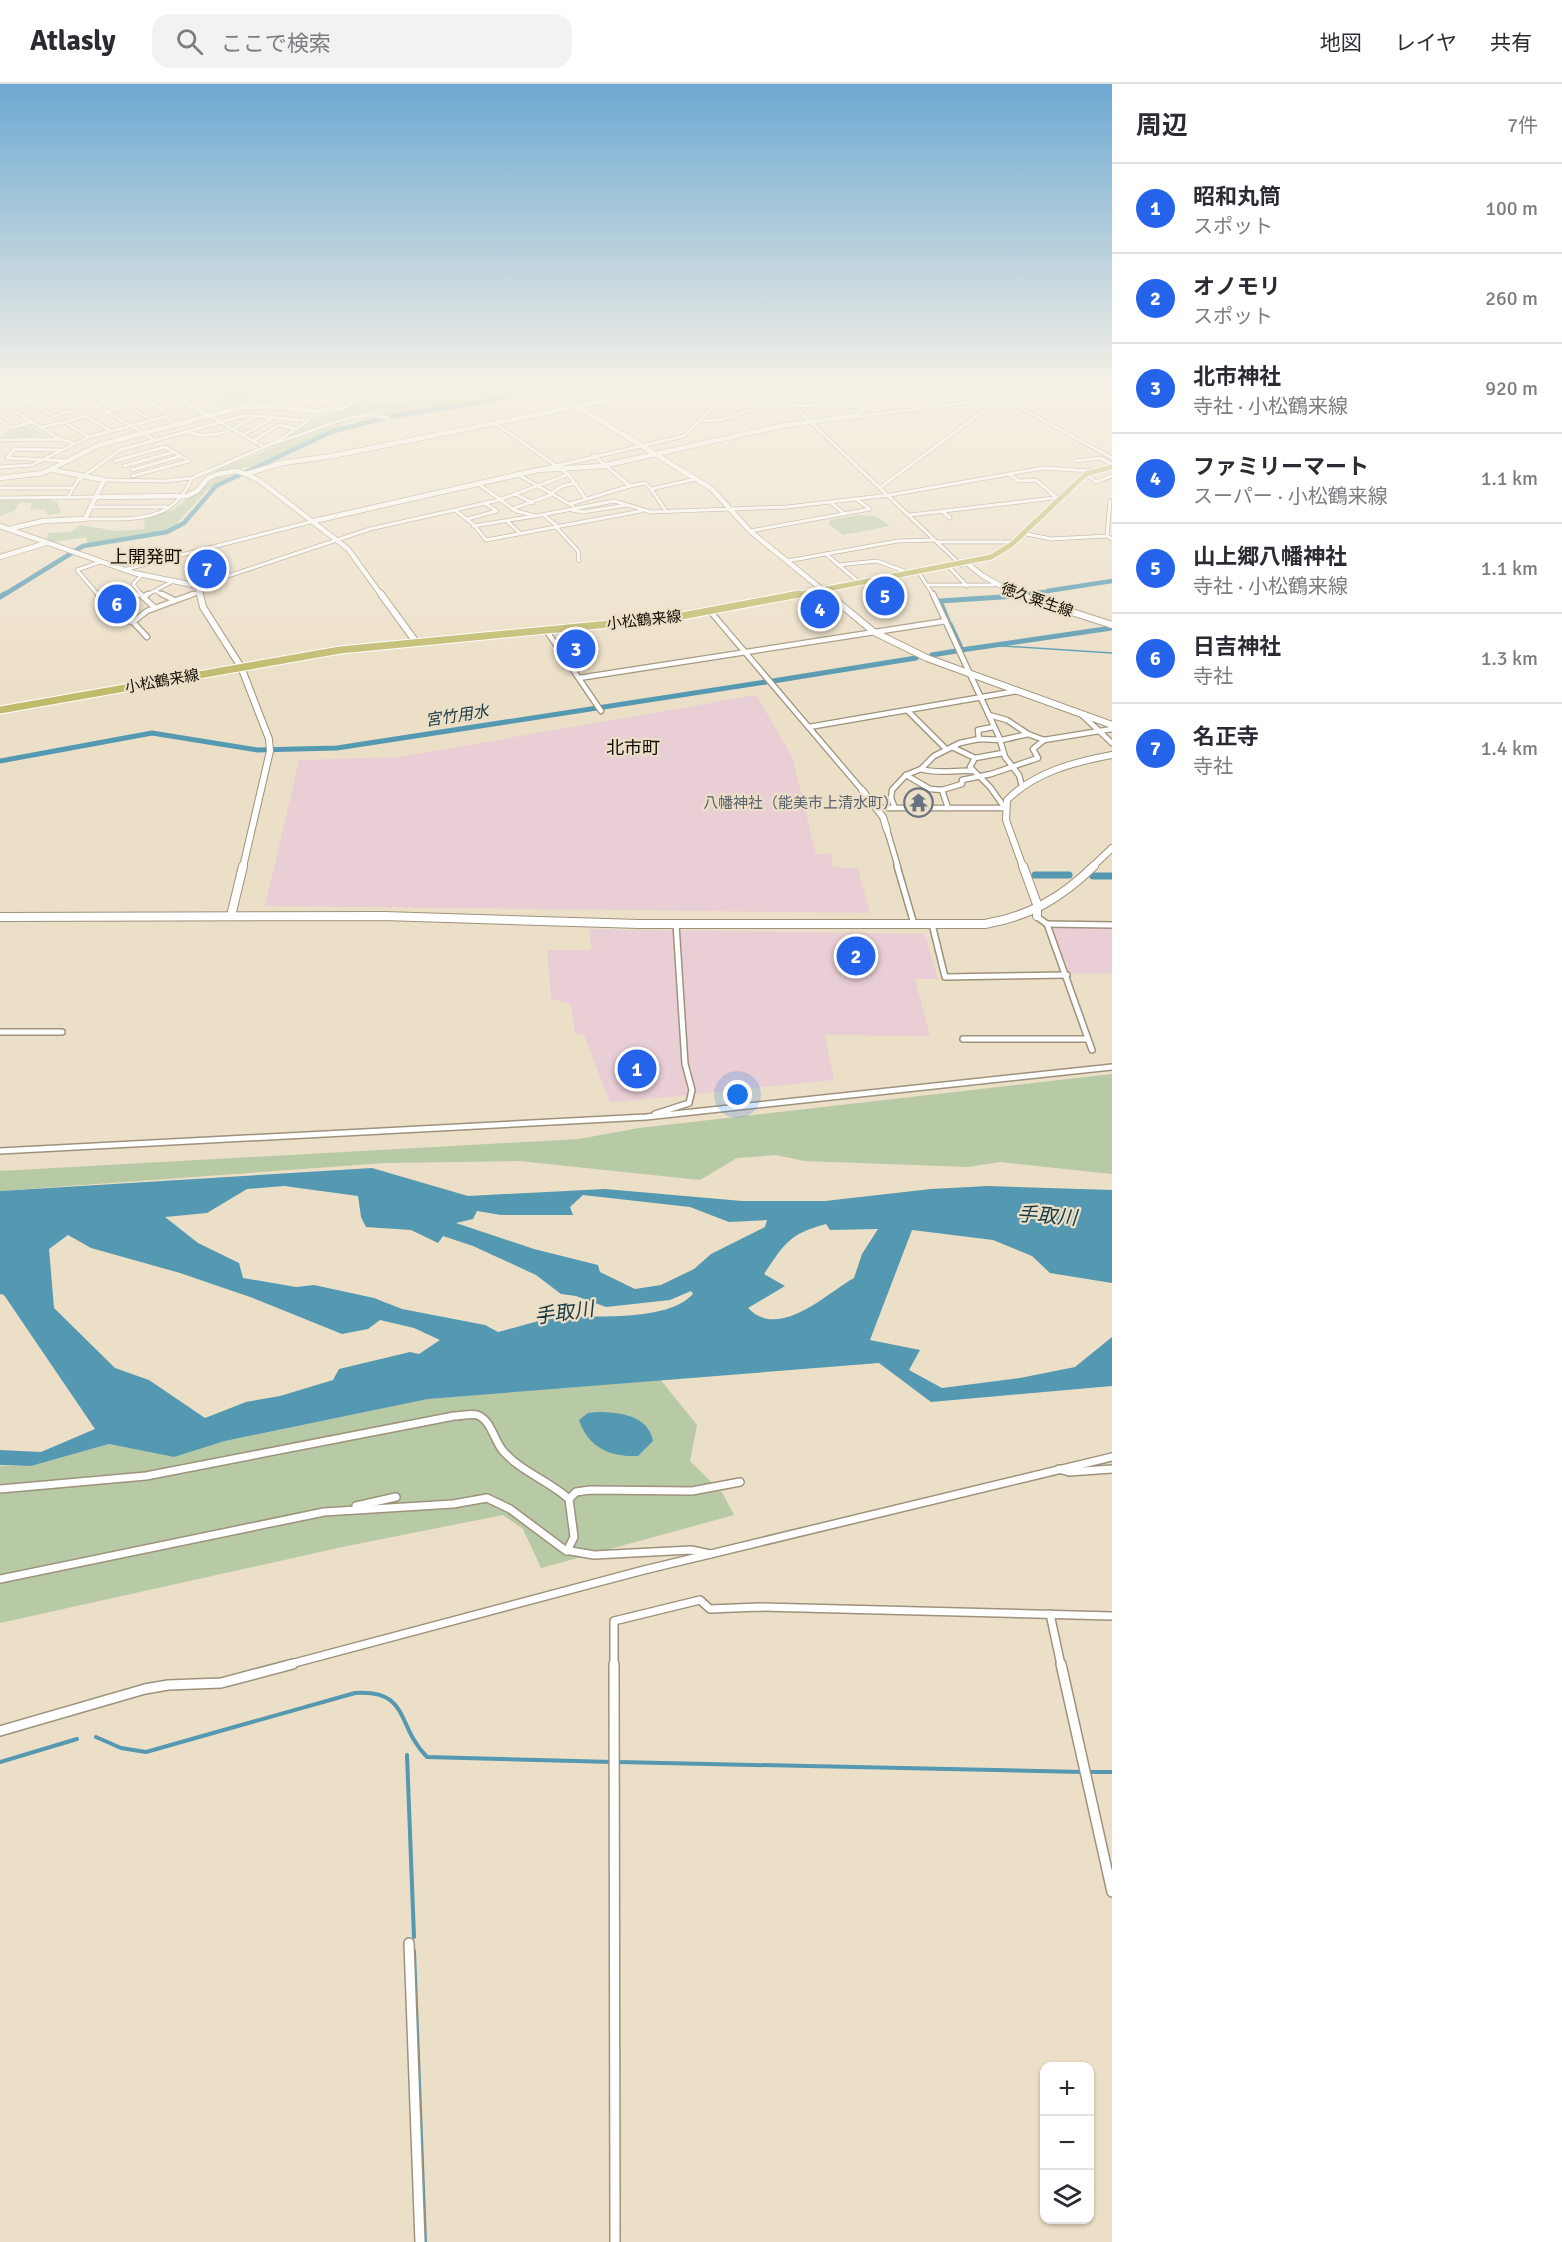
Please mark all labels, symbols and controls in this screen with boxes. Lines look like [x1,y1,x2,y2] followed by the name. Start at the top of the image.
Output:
[152,14,572,68] search box
[30,24,116,58] text: Atlasly
[173,25,206,58] icon: search
[221,30,331,57] text: ここで検索
[1320,30,1362,56] text: 地図
[1395,30,1457,56] text: レイヤ
[1490,30,1532,56] text: 共有
[1136,110,1188,142] text: 周辺
[1507,113,1538,138] text: 7件
[1193,183,1281,210] text: 昭和丸筒
[1150,196,1161,221] text: 1
[1485,196,1538,221] text: 100 m
[1193,214,1273,239] text: スポット
[1193,273,1281,300] text: オノモリ
[1150,286,1161,311] text: 2
[1485,286,1538,311] text: 260 m
[1193,304,1273,329] text: スポット
[1193,363,1281,390] text: 北市神社
[1150,376,1161,401] text: 3
[1485,376,1538,401] text: 920 m
[1193,394,1348,419] text: 寺社 · 小松鶴来線
[1193,453,1369,480] text: ファミリーマート
[1150,466,1161,491] text: 4
[1481,466,1538,491] text: 1.1 km
[1193,484,1388,509] text: スーパー · 小松鶴来線
[1193,543,1347,570] text: 山上郷八幡神社
[110,546,182,568] district label: 上開発町
[188,546,226,592] pin: 7
[1150,556,1161,581] text: 5
[1481,556,1538,581] text: 1.1 km
[866,574,904,618] pin: 5
[1193,574,1348,599] text: 寺社 · 小松鶴来線
[999,579,1075,621] street label: 徳久粟生線
[98,582,136,626] pin: 6
[800,586,840,632] pin: 4
[606,607,682,633] street label: 小松鶴来線
[556,626,596,672] pin: 3
[1193,633,1281,660] text: 日吉神社
[1150,646,1161,671] text: 6
[1481,646,1538,671] text: 1.3 km
[1193,664,1233,689] text: 寺社
[123,666,201,696] street label: 小松鶴来線
[424,701,492,731] water label: 宮竹用水
[1193,723,1259,750] text: 名正寺
[1150,736,1161,761] text: 7
[1481,736,1538,761] text: 1.4 km
[606,737,660,759] district label: 北市町
[1193,754,1233,779] text: 寺社
[903,787,935,819] temple icon: 八幡神社（能美市上清水町）
[703,794,898,812] place label: 八幡神社（能美市上清水町）
[836,934,876,978] pin: 2
[618,1046,656,1092] pin: 1
[723,1080,752,1109] your location
[1016,1201,1080,1231] water label: 手取川
[533,1296,597,1330] water label: 手取川
[1040,2062,1094,2224] map controls
[1040,2062,1094,2116] button: +
[1040,2116,1094,2170] button: −
[1040,2170,1094,2224] button: layers

